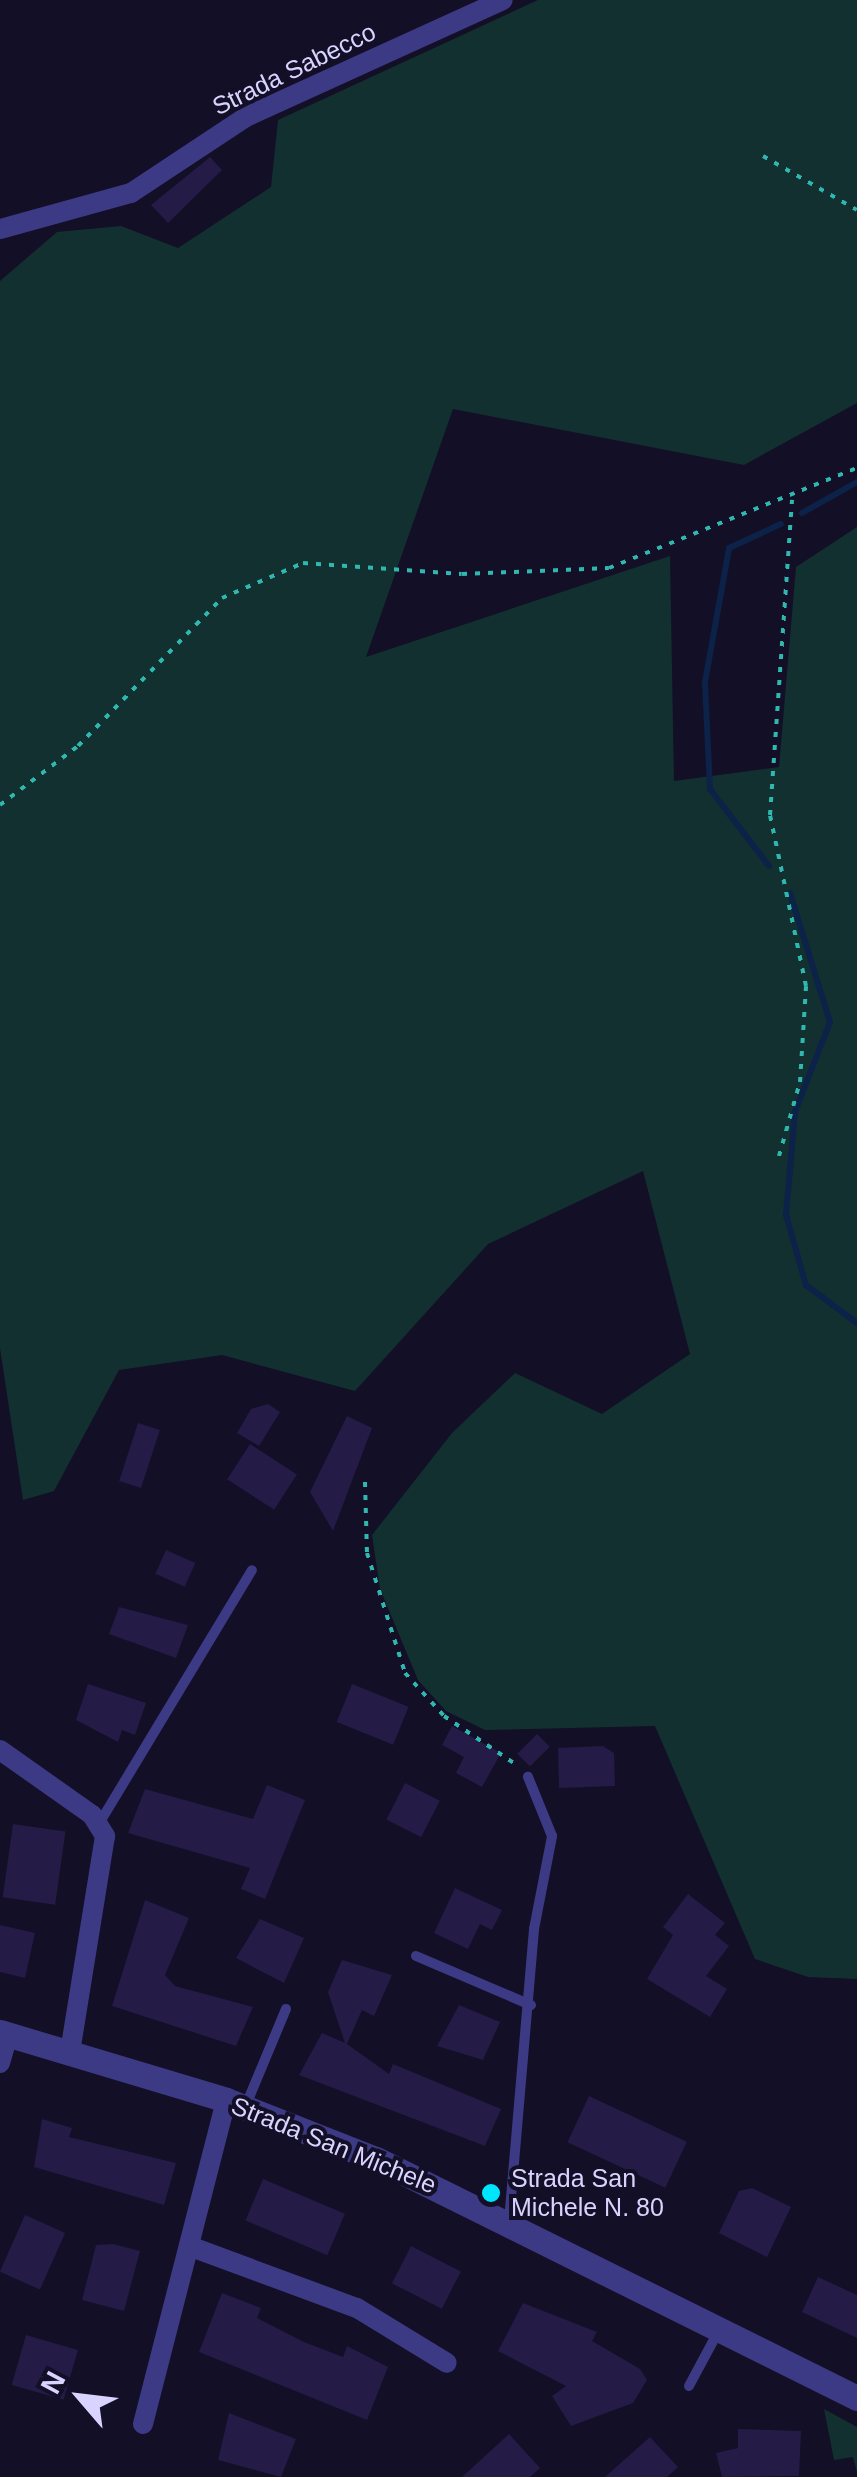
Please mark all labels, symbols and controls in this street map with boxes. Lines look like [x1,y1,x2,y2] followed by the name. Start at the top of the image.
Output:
[207,17,381,121] street label: Strada Sabecco
[227,2090,441,2200] street label: Strada San Michele
[511,2164,664,2223] place label: Strada San Michele N. 80
[480,2182,502,2204] marker: Strada San Michele N. 80
[30,2347,130,2447] north arrow
[35,2366,72,2399] text: N

